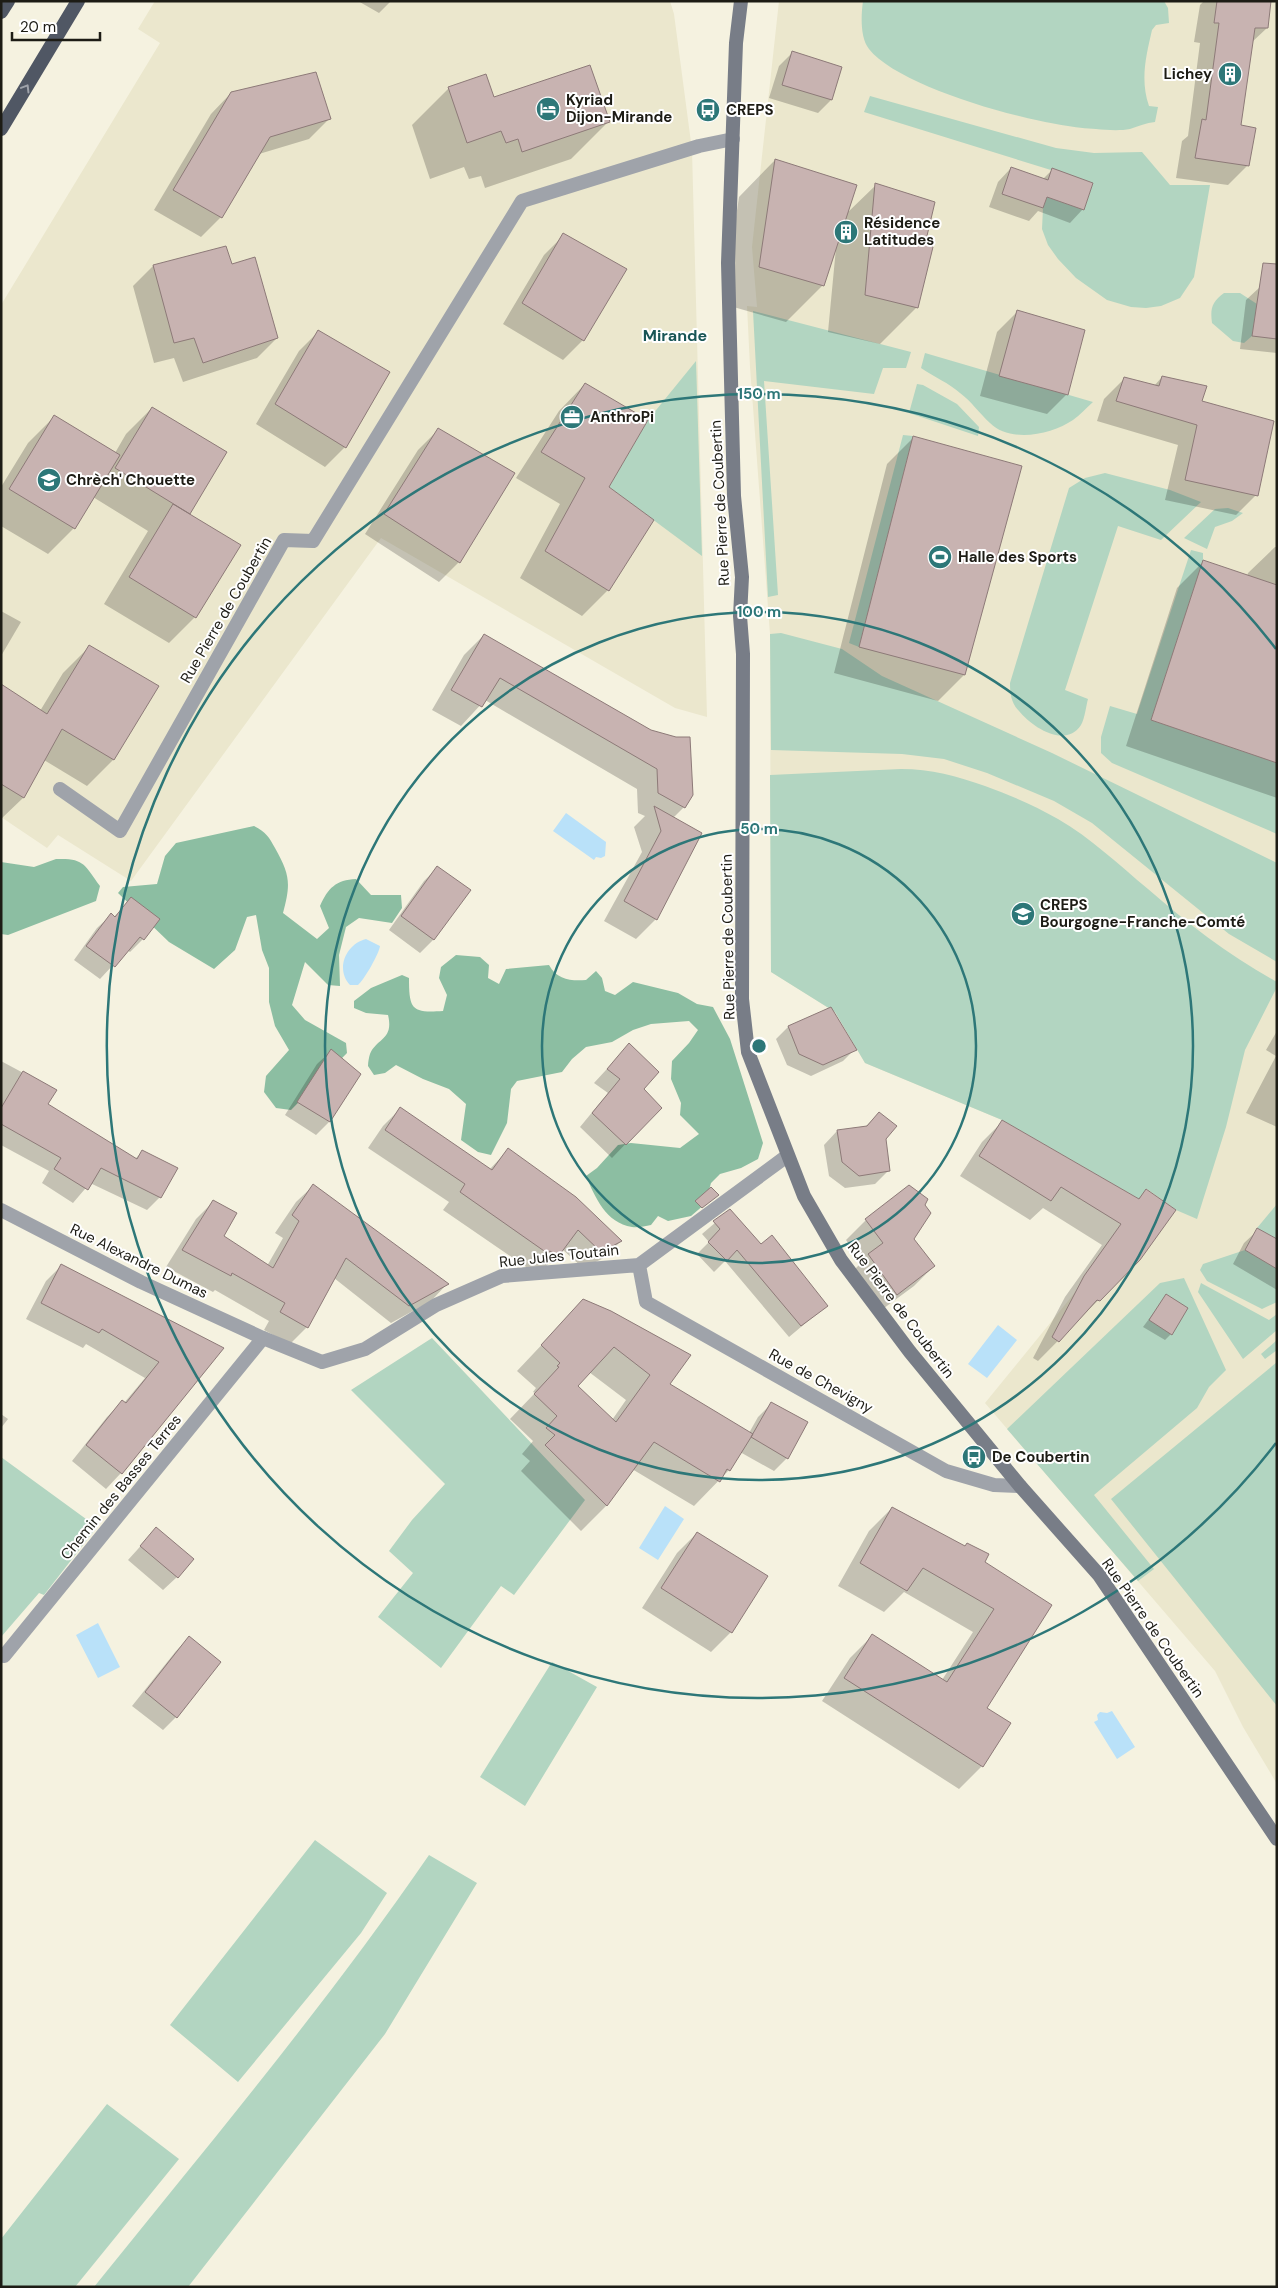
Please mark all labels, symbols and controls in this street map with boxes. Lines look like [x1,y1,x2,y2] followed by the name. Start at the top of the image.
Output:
[12,10,100,42] scale bar
[20,17,56,37] text: 20 m
[1217,61,1243,87] building icon: Lichey
[1163,64,1212,84] place label: Lichey
[20,84,30,93] one-way arrow
[566,90,672,127] place label: Kyriad Dijon-Mirande
[535,96,561,122] hotel icon: Kyriad Dijon-Mirande
[695,97,721,123] bus stop icon: CREPS
[726,100,774,120] place label: CREPS
[864,213,940,250] place label: Résidence Latitudes
[833,219,859,245] building icon: Résidence Latitudes
[643,325,707,346] district label: Mirande
[738,384,781,404] text: 150 m
[559,404,585,430] office icon: AnthroPi
[590,407,654,427] place label: AnthroPi
[706,420,734,586] street label: Rue Pierre de Coubertin
[36,467,62,493] school or university icon: Chrèch' Chouette
[66,470,195,490] place label: Chrèch' Chouette
[176,533,276,687] street label: Rue Pierre de Coubertin
[927,544,953,570] sports icon: Halle des Sports
[958,547,1077,567] place label: Halle des Sports
[737,602,781,622] text: 100 m
[740,819,778,839] text: 50 m
[717,854,739,1020] street label: Rue Pierre de Coubertin
[1040,895,1245,932] place label: CREPS Bourgogne-Franche-Comté
[1010,901,1036,927] school or university icon: CREPS Bourgogne-Franche-Comté
[750,1037,768,1055] centre of rings
[67,1219,211,1303] street label: Rue Alexandre Dumas
[843,1238,959,1382] street label: Rue Pierre de Coubertin
[498,1240,620,1272] street label: Rue Jules Toutain
[765,1344,877,1418] street label: Rue de Chevigny
[56,1410,186,1564] street label: Chemin des Basses Terres
[961,1444,987,1470] bus stop icon: De Coubertin
[992,1447,1089,1467] place label: De Coubertin
[1097,1554,1209,1702] street label: Rue Pierre de Coubertin

